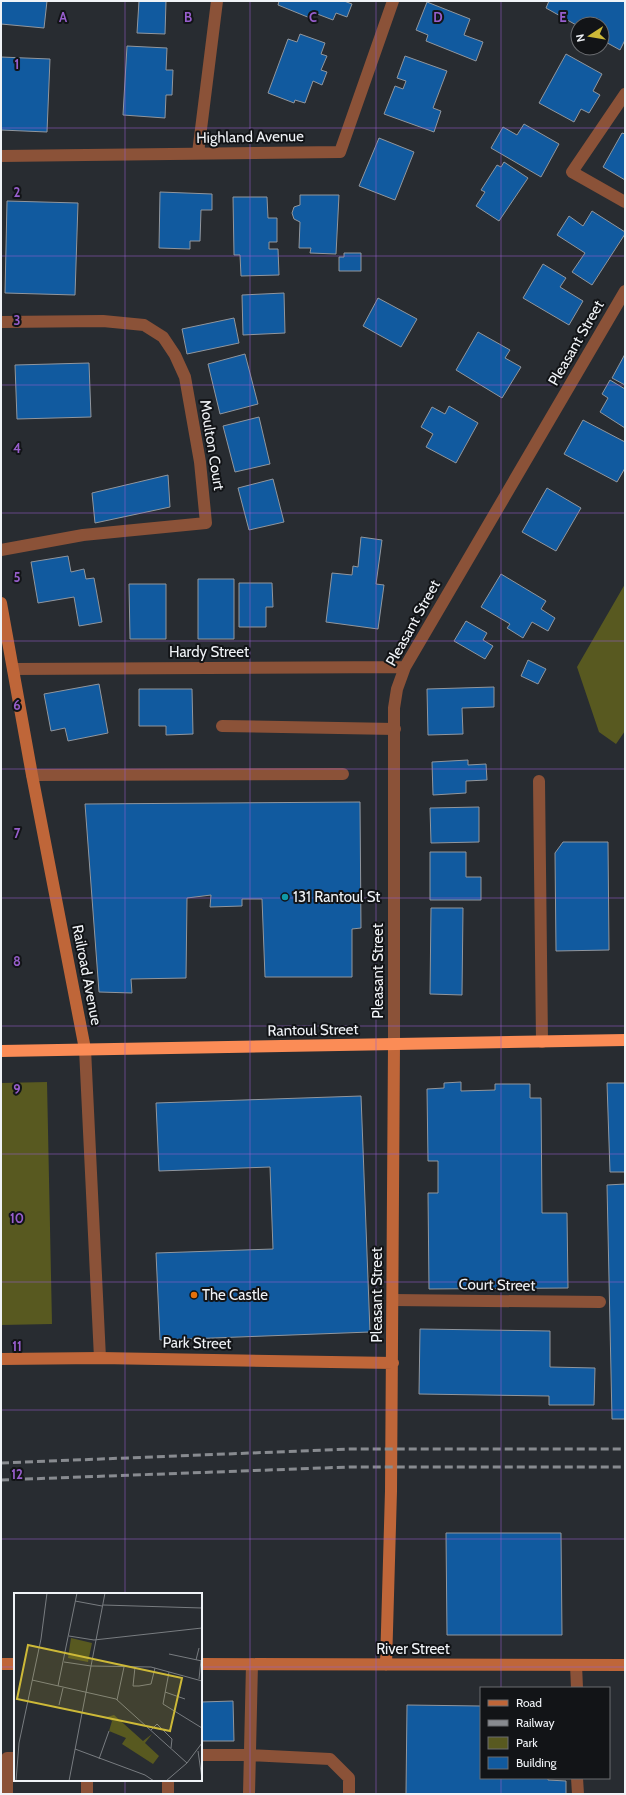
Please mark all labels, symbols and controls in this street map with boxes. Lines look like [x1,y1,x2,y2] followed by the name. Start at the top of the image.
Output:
[59,9,68,25] text: A
[184,9,192,25] text: B
[309,9,317,25] text: C
[433,9,443,25] text: D
[559,9,567,25] text: E
[570,16,610,56] north arrow
[573,33,588,43] text: N
[15,56,19,72] text: 1
[196,127,304,147] street label: Highland Avenue
[14,184,21,200] text: 2
[544,297,608,389] street label: Pleasant Street
[13,312,21,328] text: 3
[196,398,228,492] street label: Moulton Court
[13,440,21,456] text: 4
[14,569,21,585] text: 5
[382,577,444,669] street label: Pleasant Street
[169,643,249,661] street label: Hardy Street
[13,697,21,713] text: 6
[14,825,21,841] text: 7
[293,888,380,906] place label: 131 Rantoul St
[280,892,290,902] marker: 131 Rantoul St
[68,923,106,1027] street label: Railroad Avenue
[369,923,387,1019] street label: Pleasant Street
[13,953,21,969] text: 8
[267,1020,359,1040] street label: Rantoul Street
[13,1081,21,1097] text: 9
[10,1210,24,1226] text: 10
[368,1247,386,1343] street label: Pleasant Street
[458,1275,536,1295] street label: Court Street
[202,1286,268,1304] place label: The Castle
[189,1290,199,1300] marker: The Castle
[162,1333,232,1353] street label: Park Street
[12,1338,22,1354] text: 11
[11,1466,23,1482] text: 12
[14,1593,202,1781] inset map
[376,1640,450,1658] street label: River Street
[480,1687,610,1779] legend
[516,1695,542,1710] text: Road
[516,1715,554,1730] text: Railway
[516,1735,538,1750] text: Park
[516,1755,558,1770] text: Building

